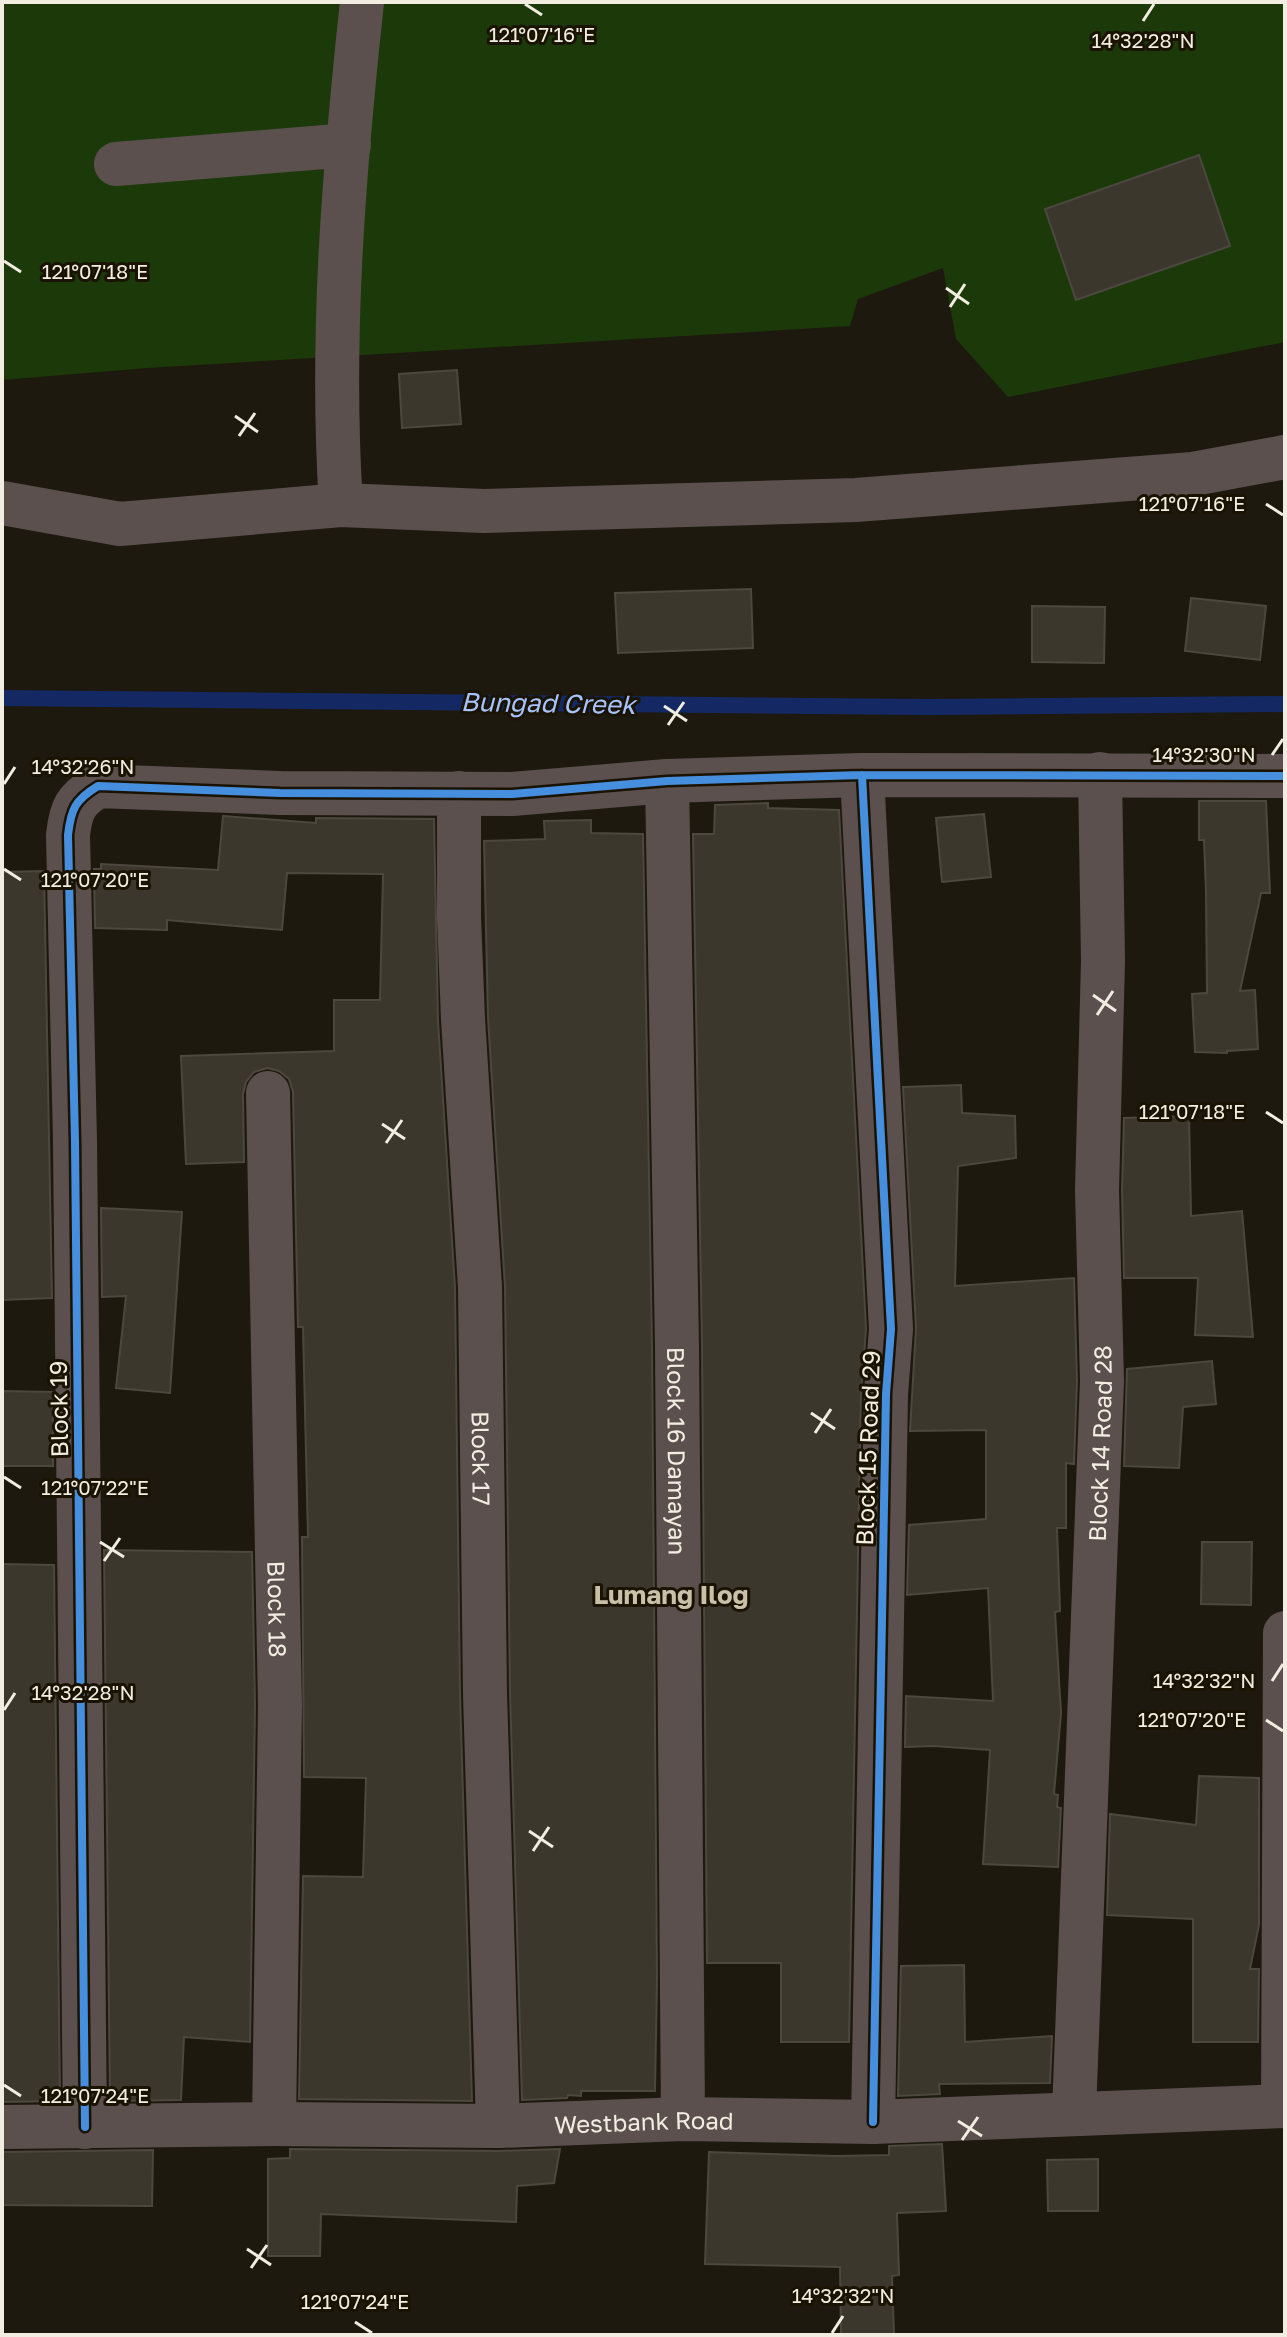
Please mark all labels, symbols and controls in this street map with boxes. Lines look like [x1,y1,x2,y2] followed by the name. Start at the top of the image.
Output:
[489,22,595,46] text: 121°07'16"E
[1091,28,1195,52] text: 14°32'28"N
[42,259,148,283] text: 121°07'18"E
[1139,491,1245,515] text: 121°07'16"E
[460,686,638,720] water label: Bungad Creek
[1152,742,1256,766] text: 14°32'30"N
[31,754,135,778] text: 14°32'26"N
[41,867,149,891] text: 121°07'20"E
[1139,1099,1245,1123] text: 121°07'18"E
[1081,1345,1117,1542] street label: Block 14 Road 28
[663,1347,693,1555] street label: Block 16 Damayan
[849,1350,885,1546] street label: Block 15 Road 29
[43,1360,73,1458] street label: Block 19
[467,1411,497,1506] street label: Block 17
[41,1475,149,1499] text: 121°07'22"E
[263,1560,294,1658] street label: Block 18
[593,1579,749,1610] district label: Lumang Ilog
[1153,1668,1255,1692] text: 14°32'32"N
[31,1680,135,1704] text: 14°32'28"N
[1138,1707,1246,1731] text: 121°07'20"E
[41,2083,149,2107] text: 121°07'24"E
[553,2104,734,2138] street label: Westbank Road
[792,2283,894,2307] text: 14°32'32"N
[301,2289,409,2313] text: 121°07'24"E

